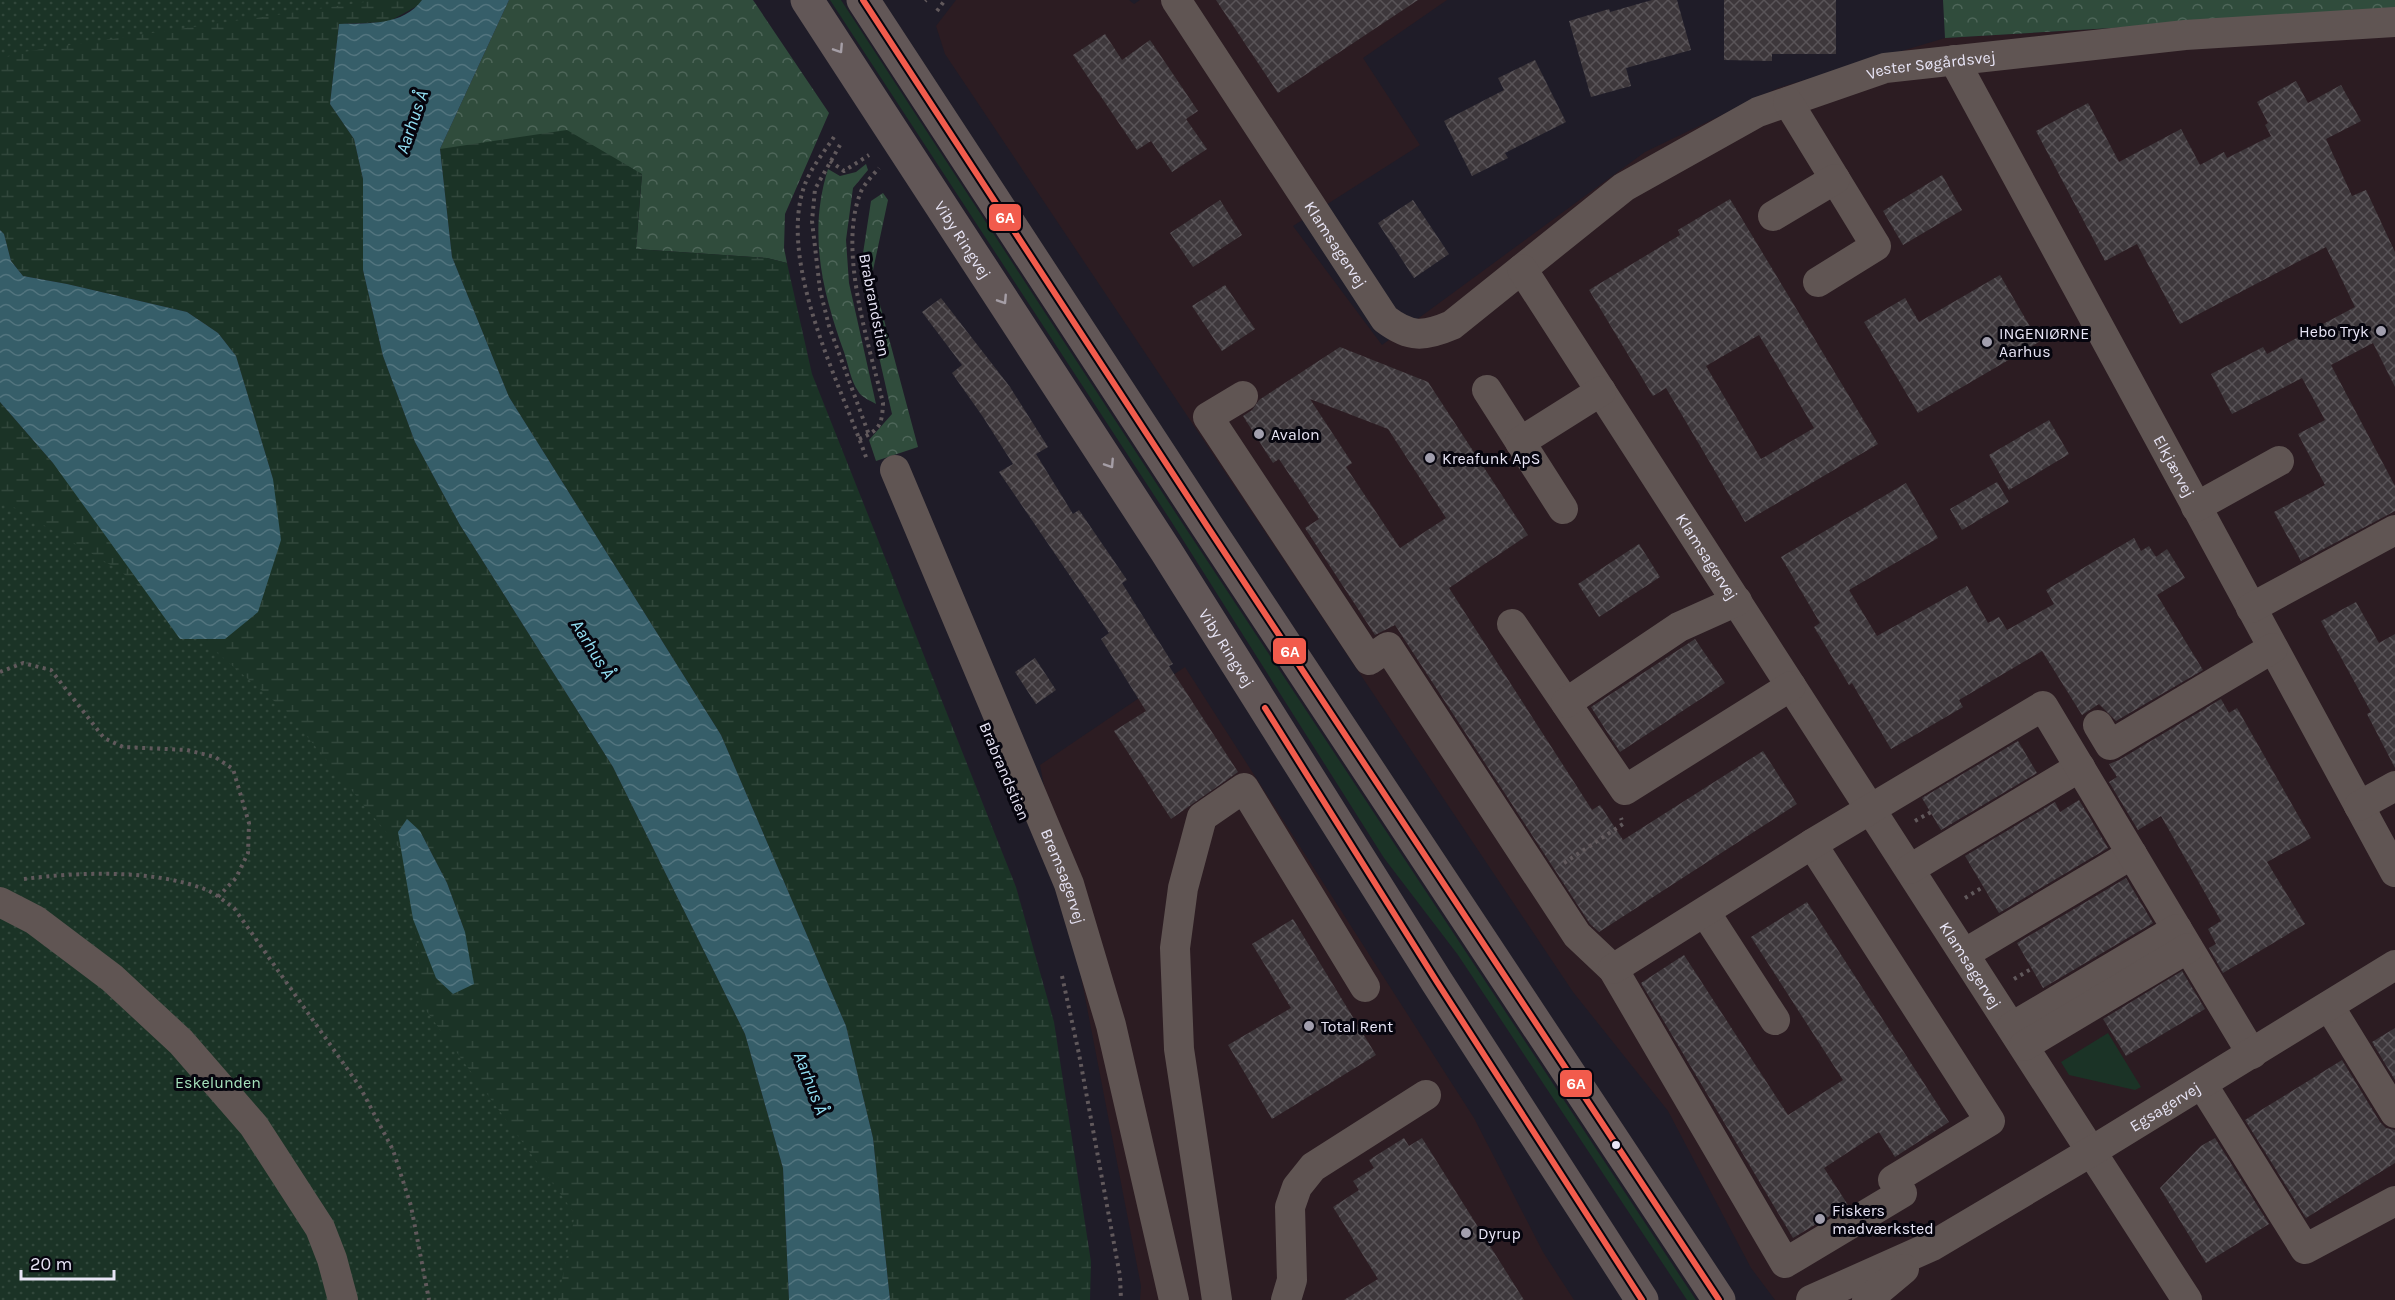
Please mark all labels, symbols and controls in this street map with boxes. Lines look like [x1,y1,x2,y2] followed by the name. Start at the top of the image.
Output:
[832,43,844,53] one-way arrow
[1864,47,1997,84] street label: Vester Søgårdsvej
[391,87,433,157] water label: Aarhus Å
[930,197,995,282] street label: Viby Ringvej
[1300,198,1371,291] street label: Klamsagervej
[988,203,1022,232] line badge: 6A
[995,208,1015,227] text: 6A
[855,252,894,358] street label: Brabrandstien
[996,294,1008,304] one-way arrow
[2299,322,2369,341] place label: Hebo Tryk
[1999,324,2089,361] place label: INGENIØRNE Aarhus
[2374,324,2388,338] marker: Hebo Tryk
[1980,335,1994,349] marker: INGENIØRNE Aarhus
[1271,425,1320,444] place label: Avalon
[1252,427,1266,441] marker: Avalon
[2149,432,2199,501] street label: Elkjærvej
[1442,449,1540,468] place label: Kreafunk ApS
[1423,451,1437,465] marker: Kreafunk ApS
[1102,457,1113,468] one-way arrow
[1672,510,1742,604] street label: Klamsagervej
[1195,605,1258,691] street label: Viby Ringvej
[566,615,620,683] water label: Aarhus Å
[1272,637,1307,665] line badge: 6A
[1280,642,1300,661] text: 6A
[975,719,1034,823] street label: Brabrandstien
[1037,826,1089,926] street label: Bremsagervej
[1935,918,2005,1012] street label: Klamsagervej
[1321,1017,1393,1036] place label: Total Rent
[1302,1019,1316,1033] marker: Total Rent
[789,1048,833,1118] water label: Aarhus Å
[1559,1069,1593,1098] line badge: 6A
[175,1073,261,1092] park label: Eskelunden
[1566,1074,1586,1093] text: 6A
[2126,1078,2204,1136] street label: Egsagervej
[1610,1139,1622,1151] unlabelled marker
[1832,1201,1934,1238] place label: Fiskers madværksted
[1813,1212,1827,1226] marker: Fiskers madværksted
[1478,1224,1521,1243] place label: Dyrup
[1459,1226,1473,1240] marker: Dyrup
[21,1243,114,1281] scale bar
[30,1253,72,1275] text: 20 m

